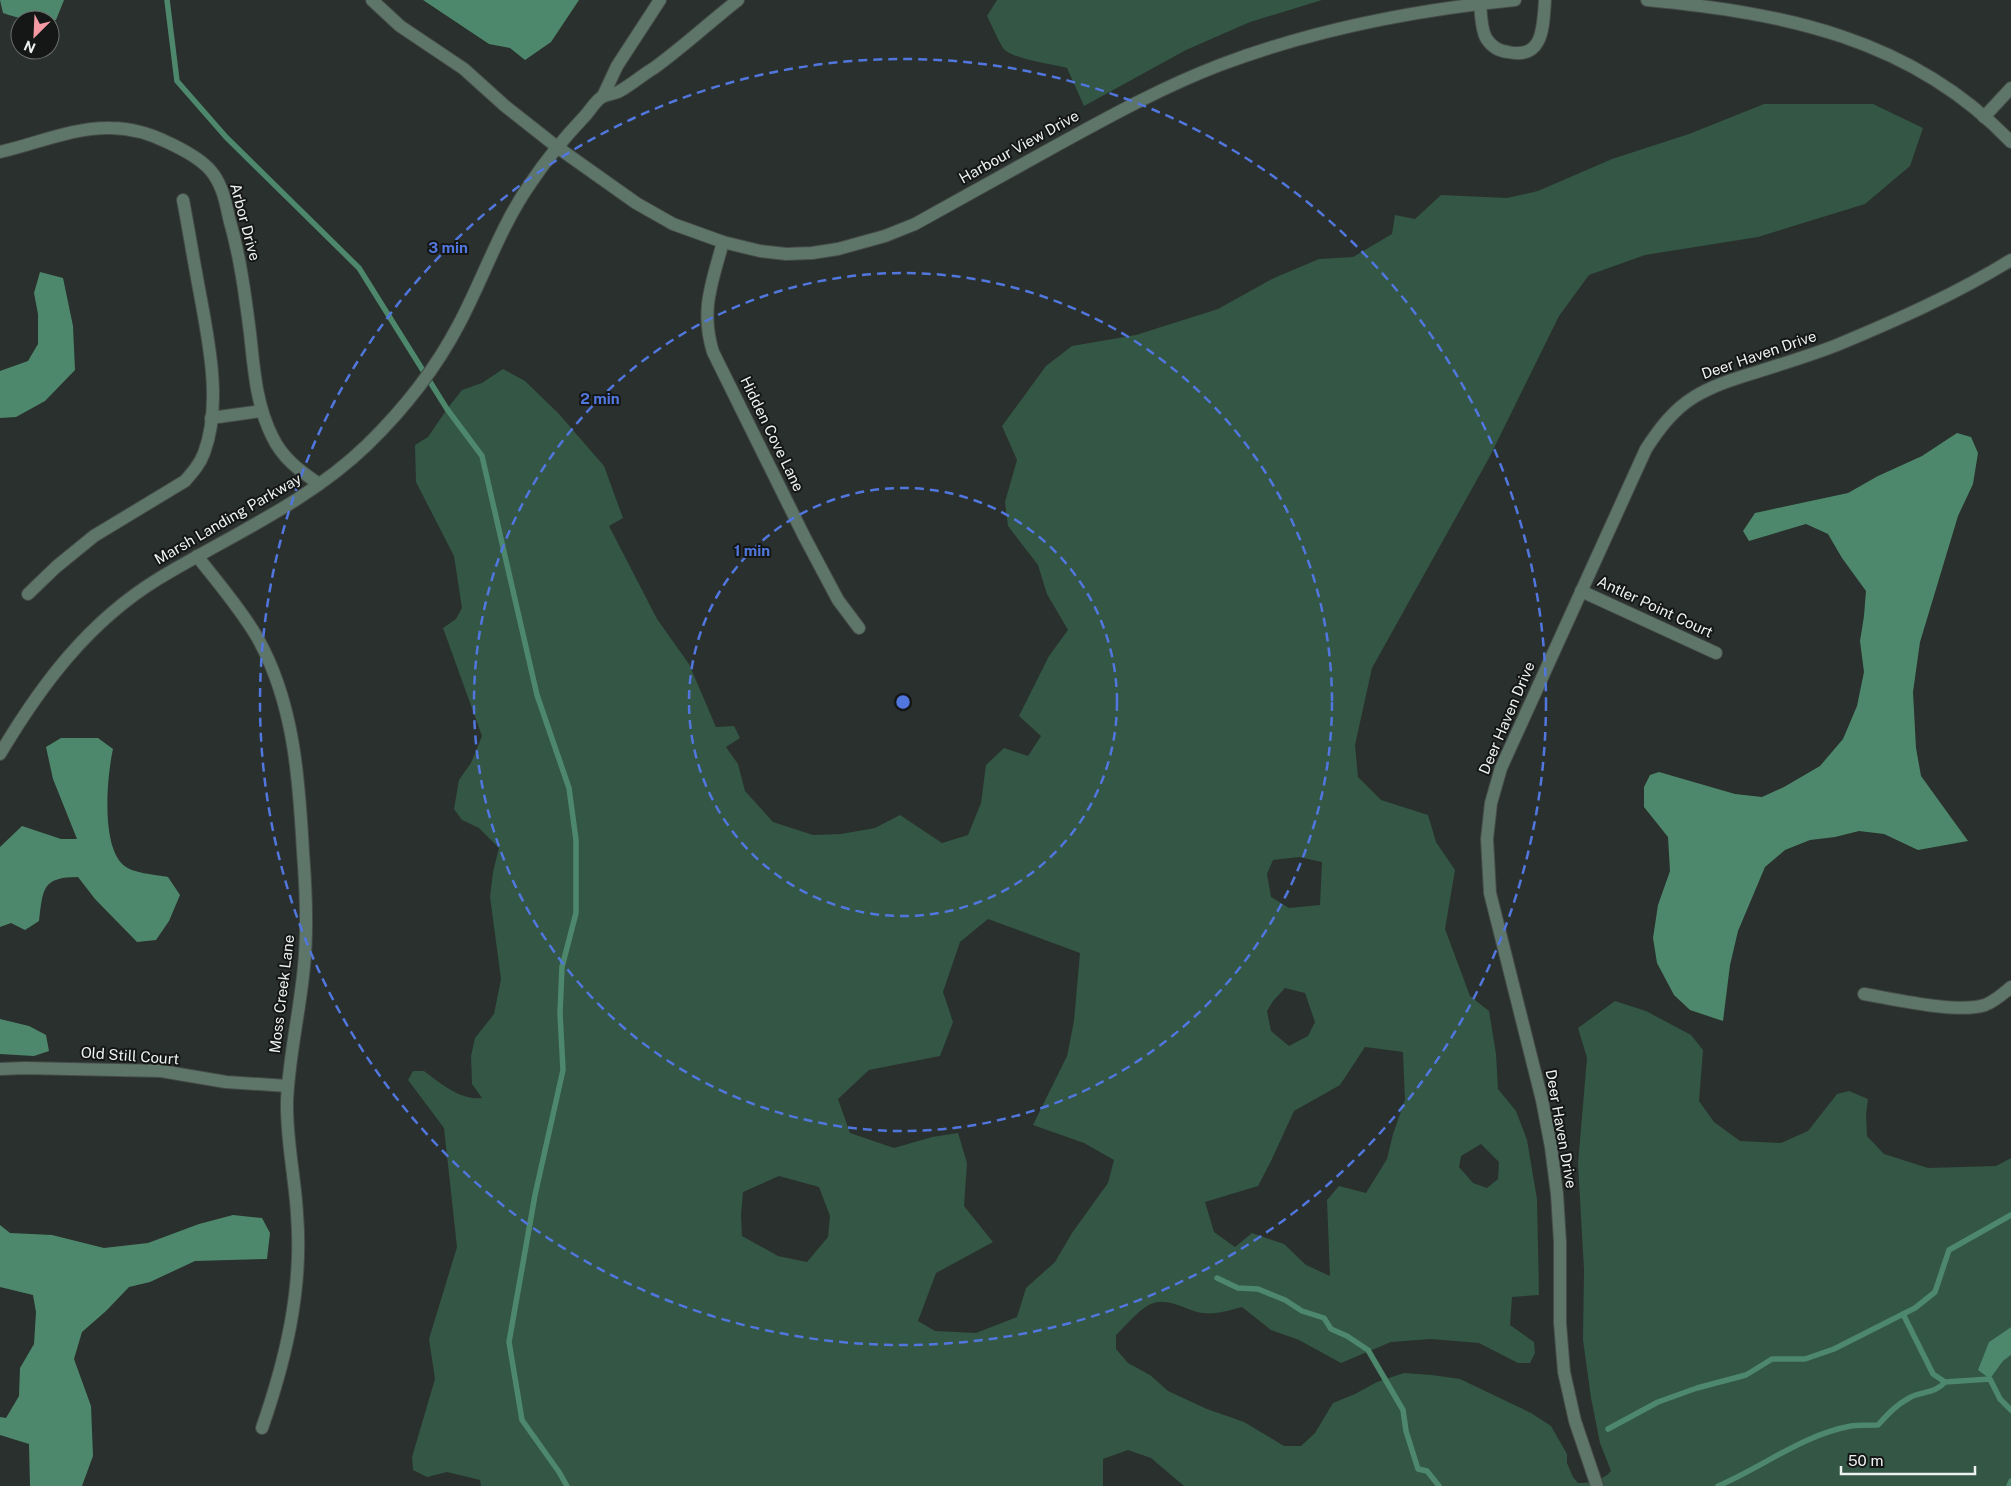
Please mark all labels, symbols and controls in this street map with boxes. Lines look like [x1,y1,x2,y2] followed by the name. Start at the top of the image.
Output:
[10,10,60,60] north arrow
[21,37,38,56] text: N
[956,107,1082,187] street label: Harbour View Drive
[227,181,264,262] street label: Arbor Drive
[428,239,468,256] text: 3 min
[1699,327,1819,382] street label: Deer Haven Drive
[737,373,808,494] street label: Hidden Cove Lane
[580,390,620,407] text: 2 min
[151,469,304,568] street label: Marsh Landing Parkway
[734,542,770,559] text: 1 min
[1595,572,1716,641] street label: Antler Point Court
[1475,659,1538,777] street label: Deer Haven Drive
[894,693,912,711] centre of rings
[266,934,297,1054] street label: Moss Creek Lane
[80,1044,180,1067] street label: Old Still Court
[1543,1068,1580,1190] street label: Deer Haven Drive
[1841,1444,1975,1476] scale bar
[1848,1452,1883,1469] text: 50 m

